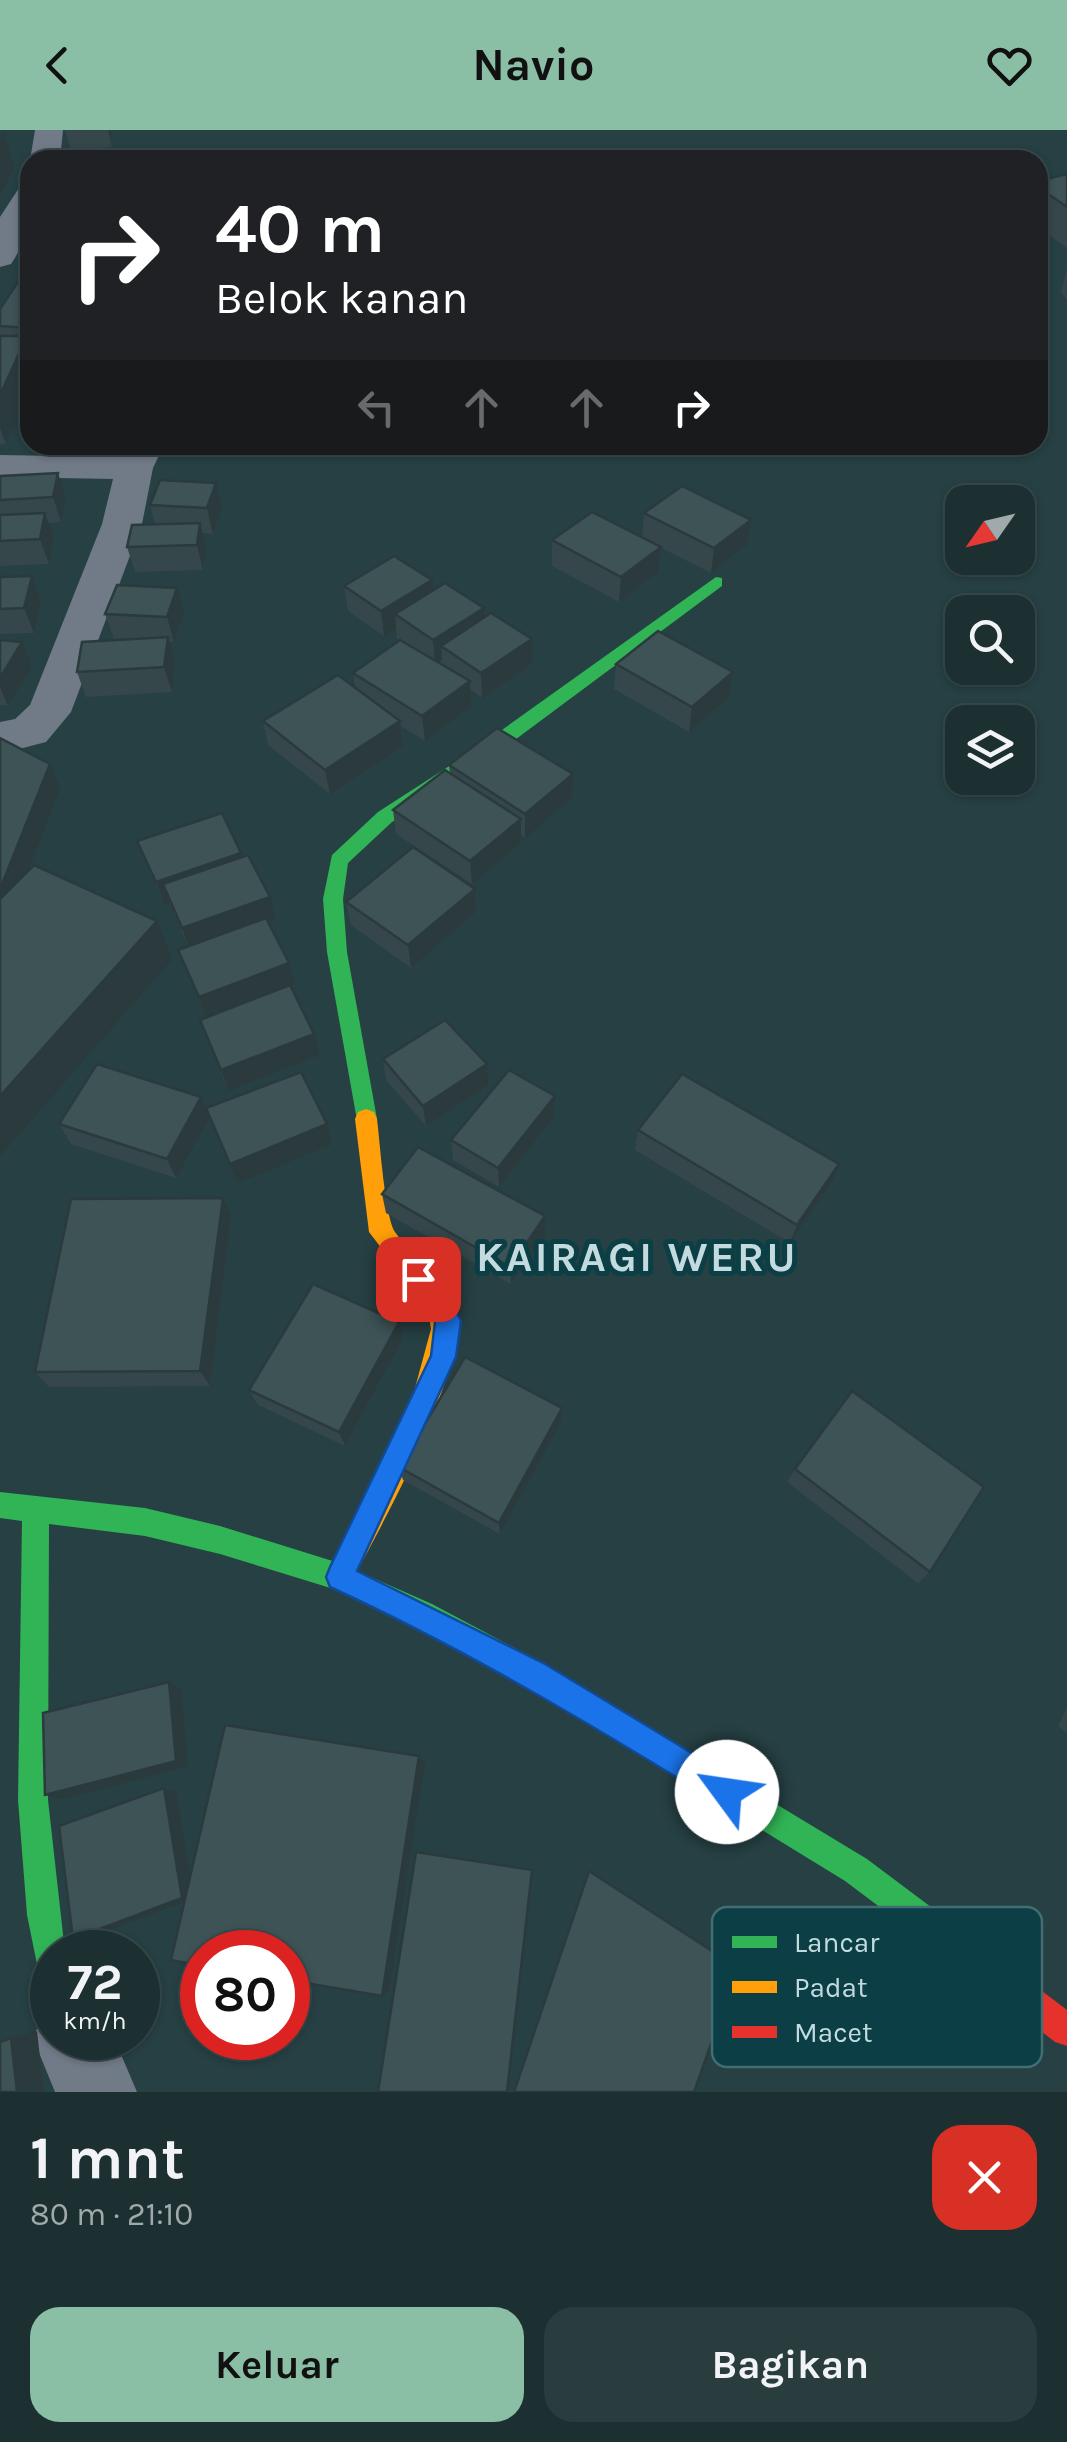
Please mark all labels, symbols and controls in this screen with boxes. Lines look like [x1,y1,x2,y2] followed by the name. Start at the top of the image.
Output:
[30,38,85,93] icon: back
[982,38,1037,93] icon: heart
[472,39,595,91] text: Navio
[215,188,385,270] text: 40 m
[50,190,180,320] icon: right
[215,272,469,324] text: Belok kanan
[349,380,404,435] icon: left
[454,380,509,435] icon: ahead
[559,380,614,435] icon: ahead
[664,380,719,435] icon: right
[945,485,1035,575] north arrow
[945,485,1035,795] map controls
[945,595,1035,685] button: search
[945,705,1035,795] button: layers
[476,1232,798,1282] district label: KAIRAGI WERU
[376,1237,461,1322] pin
[391,1252,446,1307] icon: arrive
[675,1740,779,1844] position arrow
[712,1907,1042,2067] legend
[794,1926,880,1959] text: Lancar
[180,1930,310,2060] speed limit sign: 80
[67,1953,123,2012] text: 72
[794,1971,867,2004] text: Padat
[63,2006,127,2035] text: km/h
[794,2016,872,2049] text: Macet
[30,2123,185,2193] text: 1 mnt
[932,2125,1037,2230] button: close
[30,2196,193,2233] text: 80 m · 21:10
[30,2307,524,2422] button: Keluar
[544,2307,1037,2422] button: Bagikan

